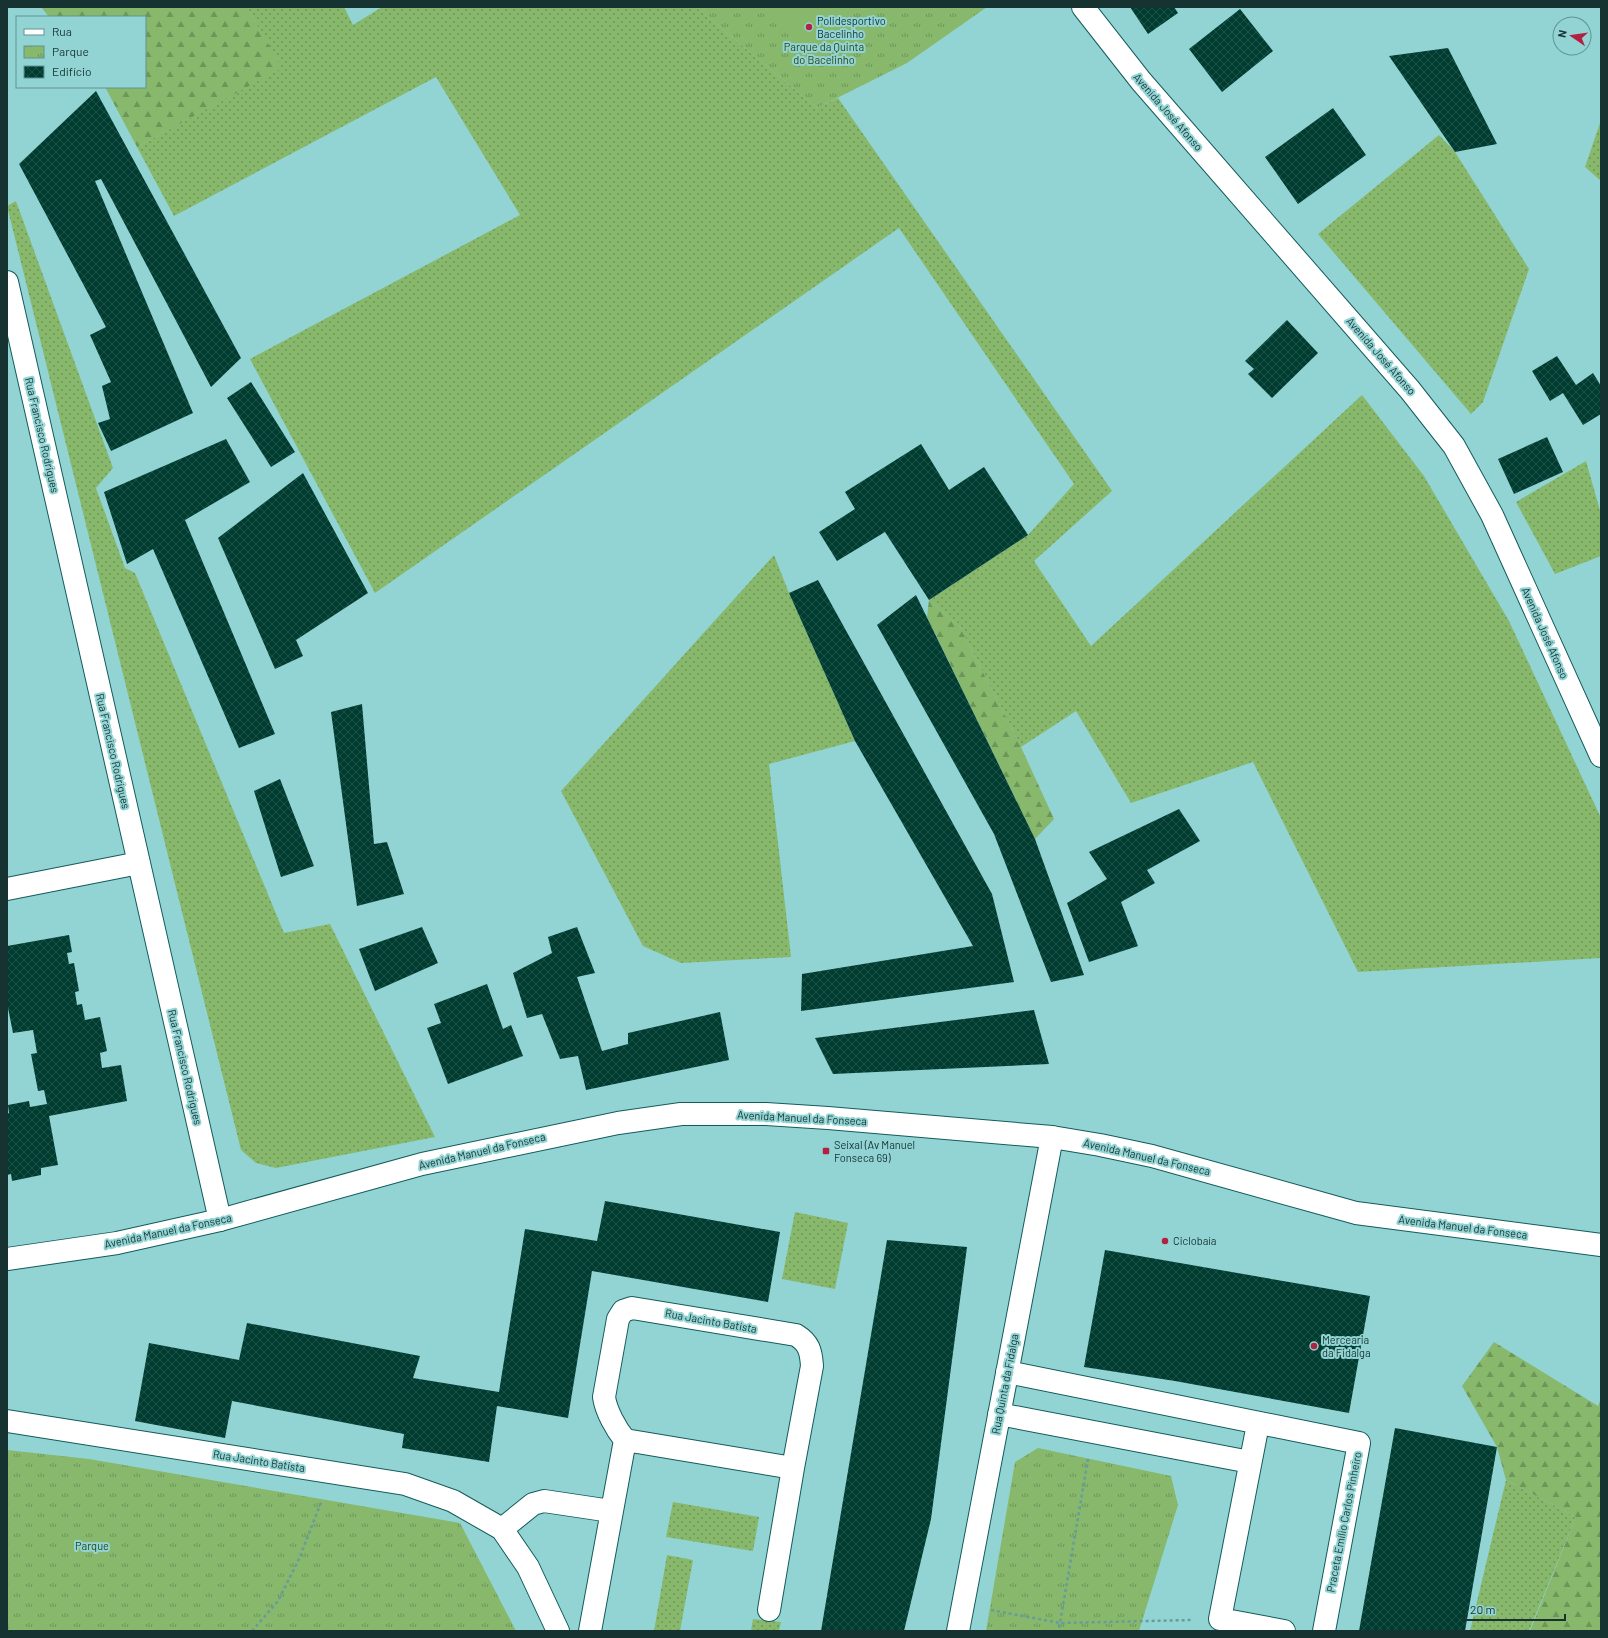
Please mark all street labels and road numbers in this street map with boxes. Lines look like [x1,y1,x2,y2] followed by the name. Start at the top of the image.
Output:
[1131,70,1206,153] street label: Avenida José Afonso
[1344,314,1419,397] street label: Avenida José Afonso
[23,376,62,494] street label: Rua Francisco Rodrigues
[1519,585,1571,681] street label: Avenida José Afonso
[94,692,133,810] street label: Rua Francisco Rodrigues
[166,1008,205,1126] street label: Rua Francisco Rodrigues
[737,1108,867,1127] street label: Avenida Manuel da Fonseca
[417,1130,547,1171] street label: Avenida Manuel da Fonseca
[1082,1136,1212,1177] street label: Avenida Manuel da Fonseca
[103,1211,233,1250] street label: Avenida Manuel da Fonseca
[1398,1212,1528,1241] street label: Avenida Manuel da Fonseca
[664,1306,758,1335] street label: Rua Jacinto Batista
[988,1333,1021,1435] street label: Rua Quinta da Fidalga
[212,1447,306,1474] street label: Rua Jacinto Batista
[1323,1450,1364,1593] street label: Praceta Emílio Carlos Pinheiro

